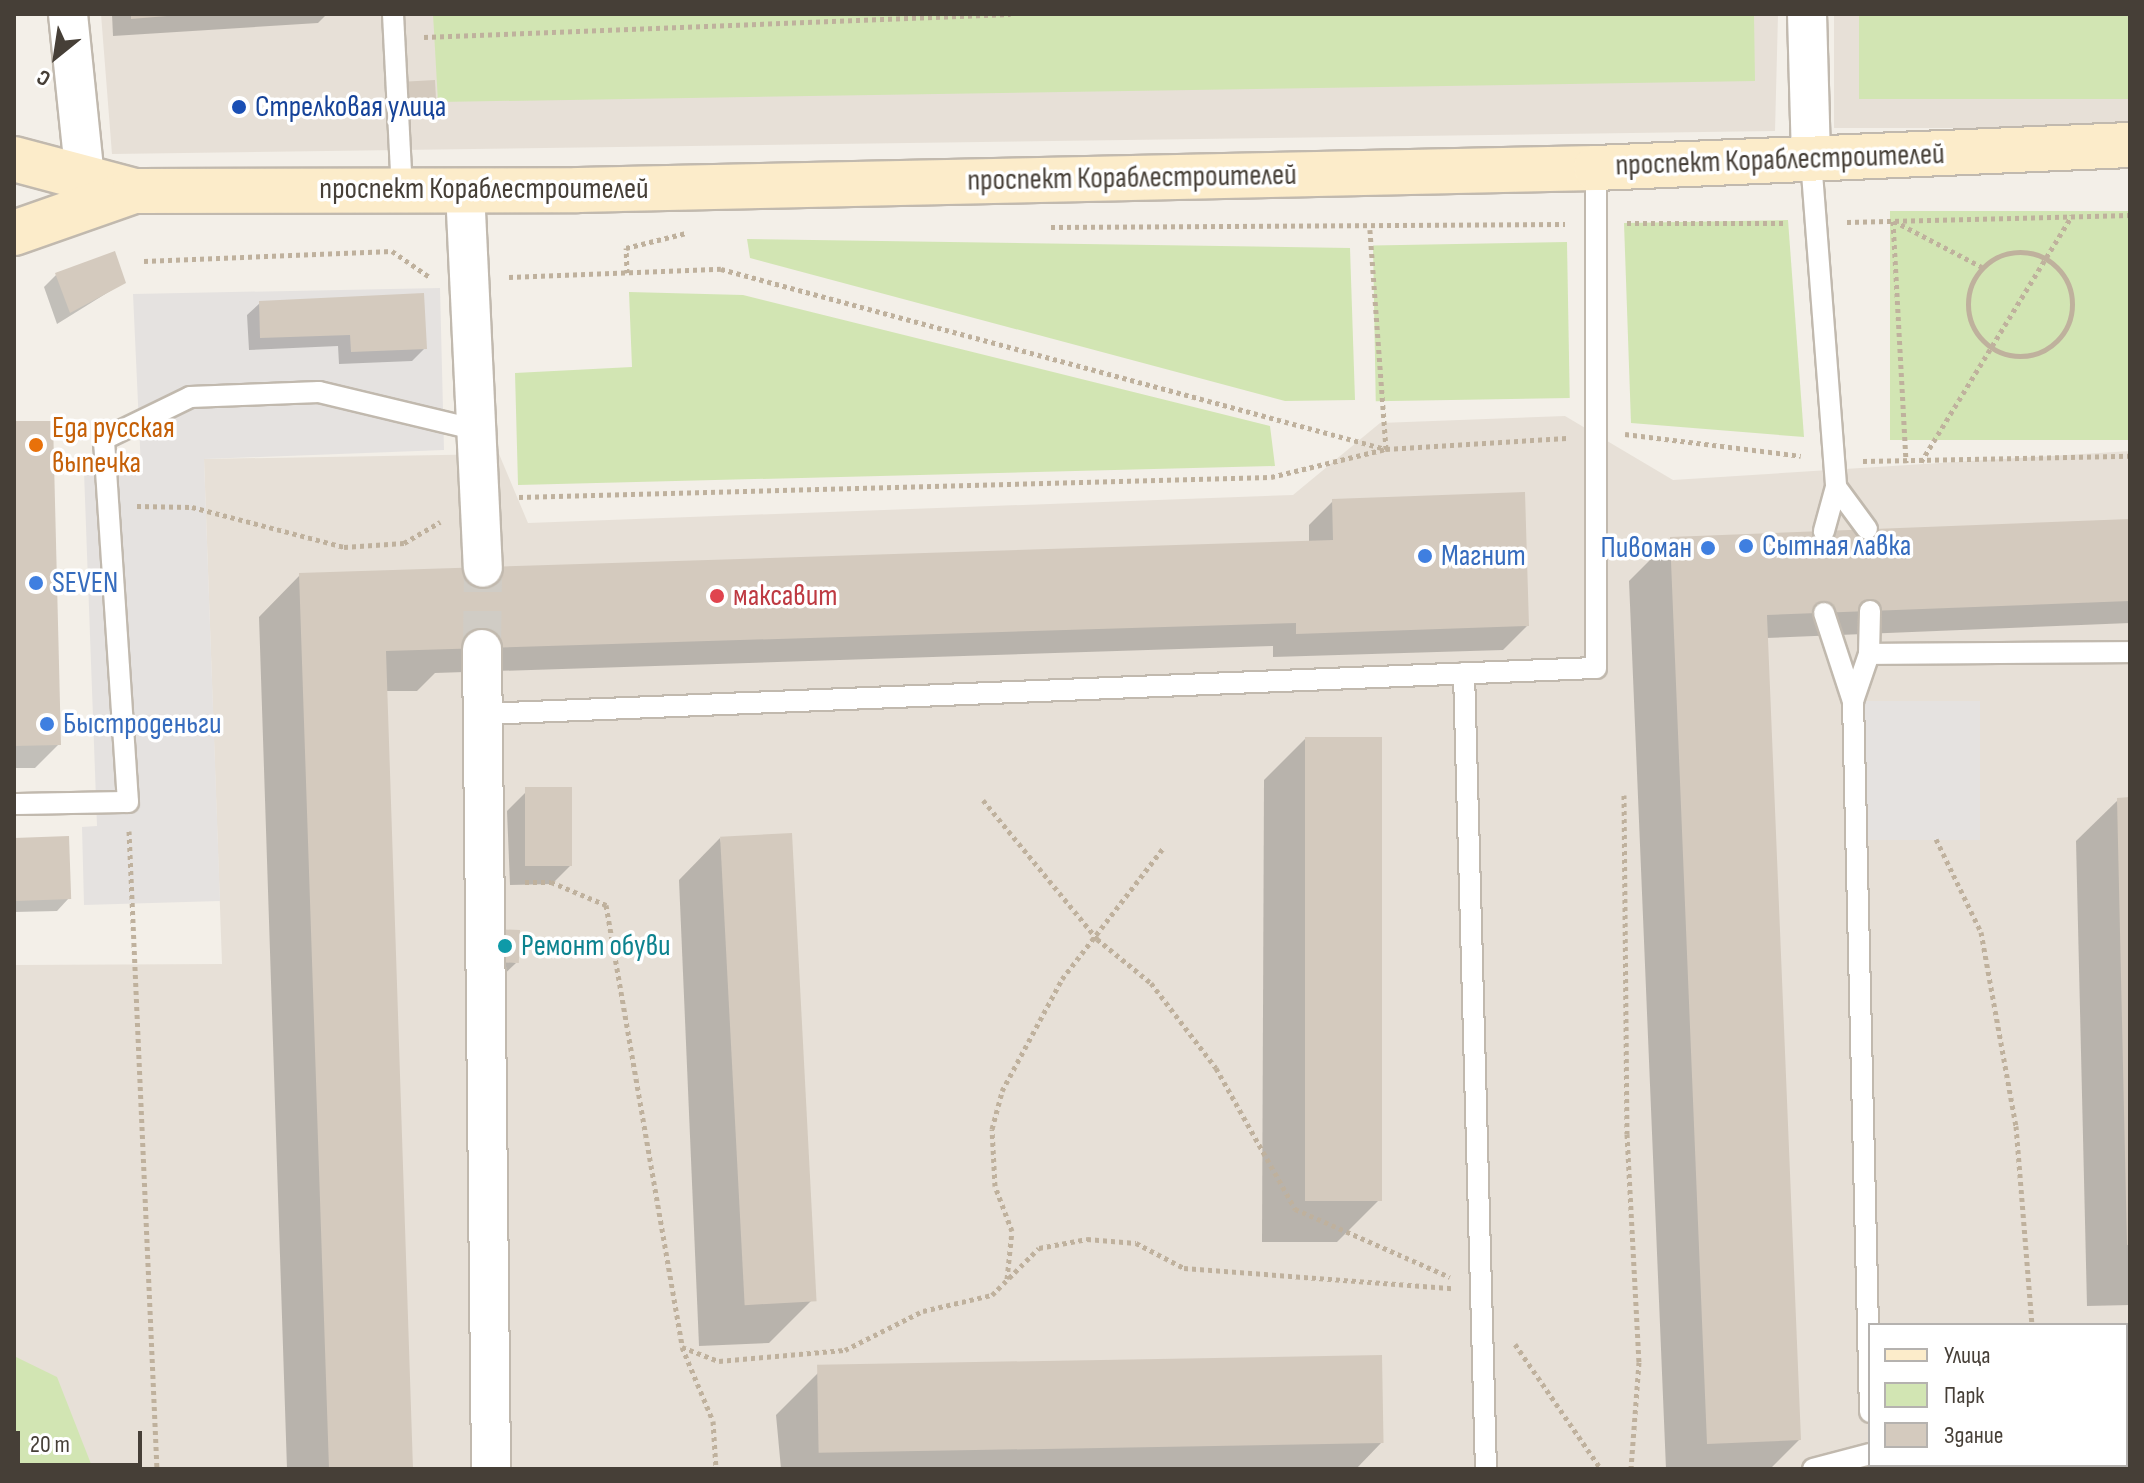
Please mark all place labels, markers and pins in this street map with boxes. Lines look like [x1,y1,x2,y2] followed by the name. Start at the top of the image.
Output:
[255,89,446,125] place label: Стрелковая улица
[230,98,248,116] marker: Стрелковая улица
[52,410,175,480] place label: Еда русская выпечка
[27,436,45,454] marker: Еда русская выпечка
[1762,528,1911,564] place label: Сытная лавка
[1601,530,1692,566] place label: Пивоман
[1737,537,1755,555] marker: Сытная лавка
[1441,538,1526,574] place label: Магнит
[1699,539,1717,557] marker: Пивоман
[1416,547,1434,565] marker: Магнит
[52,565,118,601] place label: SEVEN
[27,574,45,592] marker: SEVEN
[733,578,838,614] place label: максавит
[708,587,726,605] marker: максавит
[63,706,222,742] place label: Быстроденьги
[38,715,56,733] marker: Быстроденьги
[521,928,671,964] place label: Ремонт обуви
[496,937,514,955] marker: Ремонт обуви

